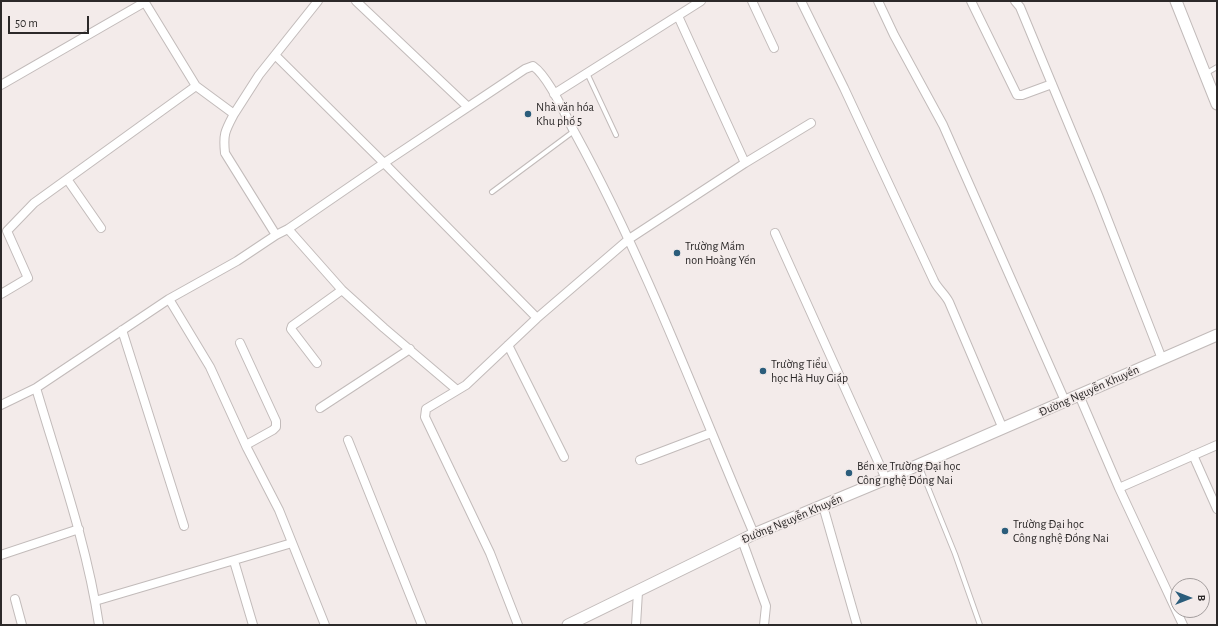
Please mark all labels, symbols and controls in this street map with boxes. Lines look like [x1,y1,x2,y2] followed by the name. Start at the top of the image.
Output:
[10,8,91,34] scale bar
[15,17,38,29] text: 50 m
[536,100,594,128] place label: Nhà văn hóa Khu phố 5
[523,109,533,119] marker: Nhà văn hóa Khu phố 5
[685,239,756,267] place label: Trường Mầm non Hoàng Yến
[672,248,682,258] marker: Trường Mầm non Hoàng Yến
[771,357,848,385] place label: Trường Tiểu học Hà Huy Giáp
[1037,362,1141,420] street label: Đường Nguyễn Khuyến
[758,366,768,376] marker: Trường Tiểu học Hà Huy Giáp
[857,459,960,487] place label: Bến xe Trường Đại học Công nghệ Đồng Nai
[844,468,854,478] marker: Bến xe Trường Đại học Công nghệ Đồng Nai
[739,491,845,547] street label: Đường Nguyễn Khuyến
[1013,517,1109,545] place label: Trường Đại học Công nghệ Đồng Nai
[1000,526,1010,536] marker: Trường Đại học Công nghệ Đồng Nai
[1170,578,1210,618] north arrow
[1196,595,1207,601] text: B

